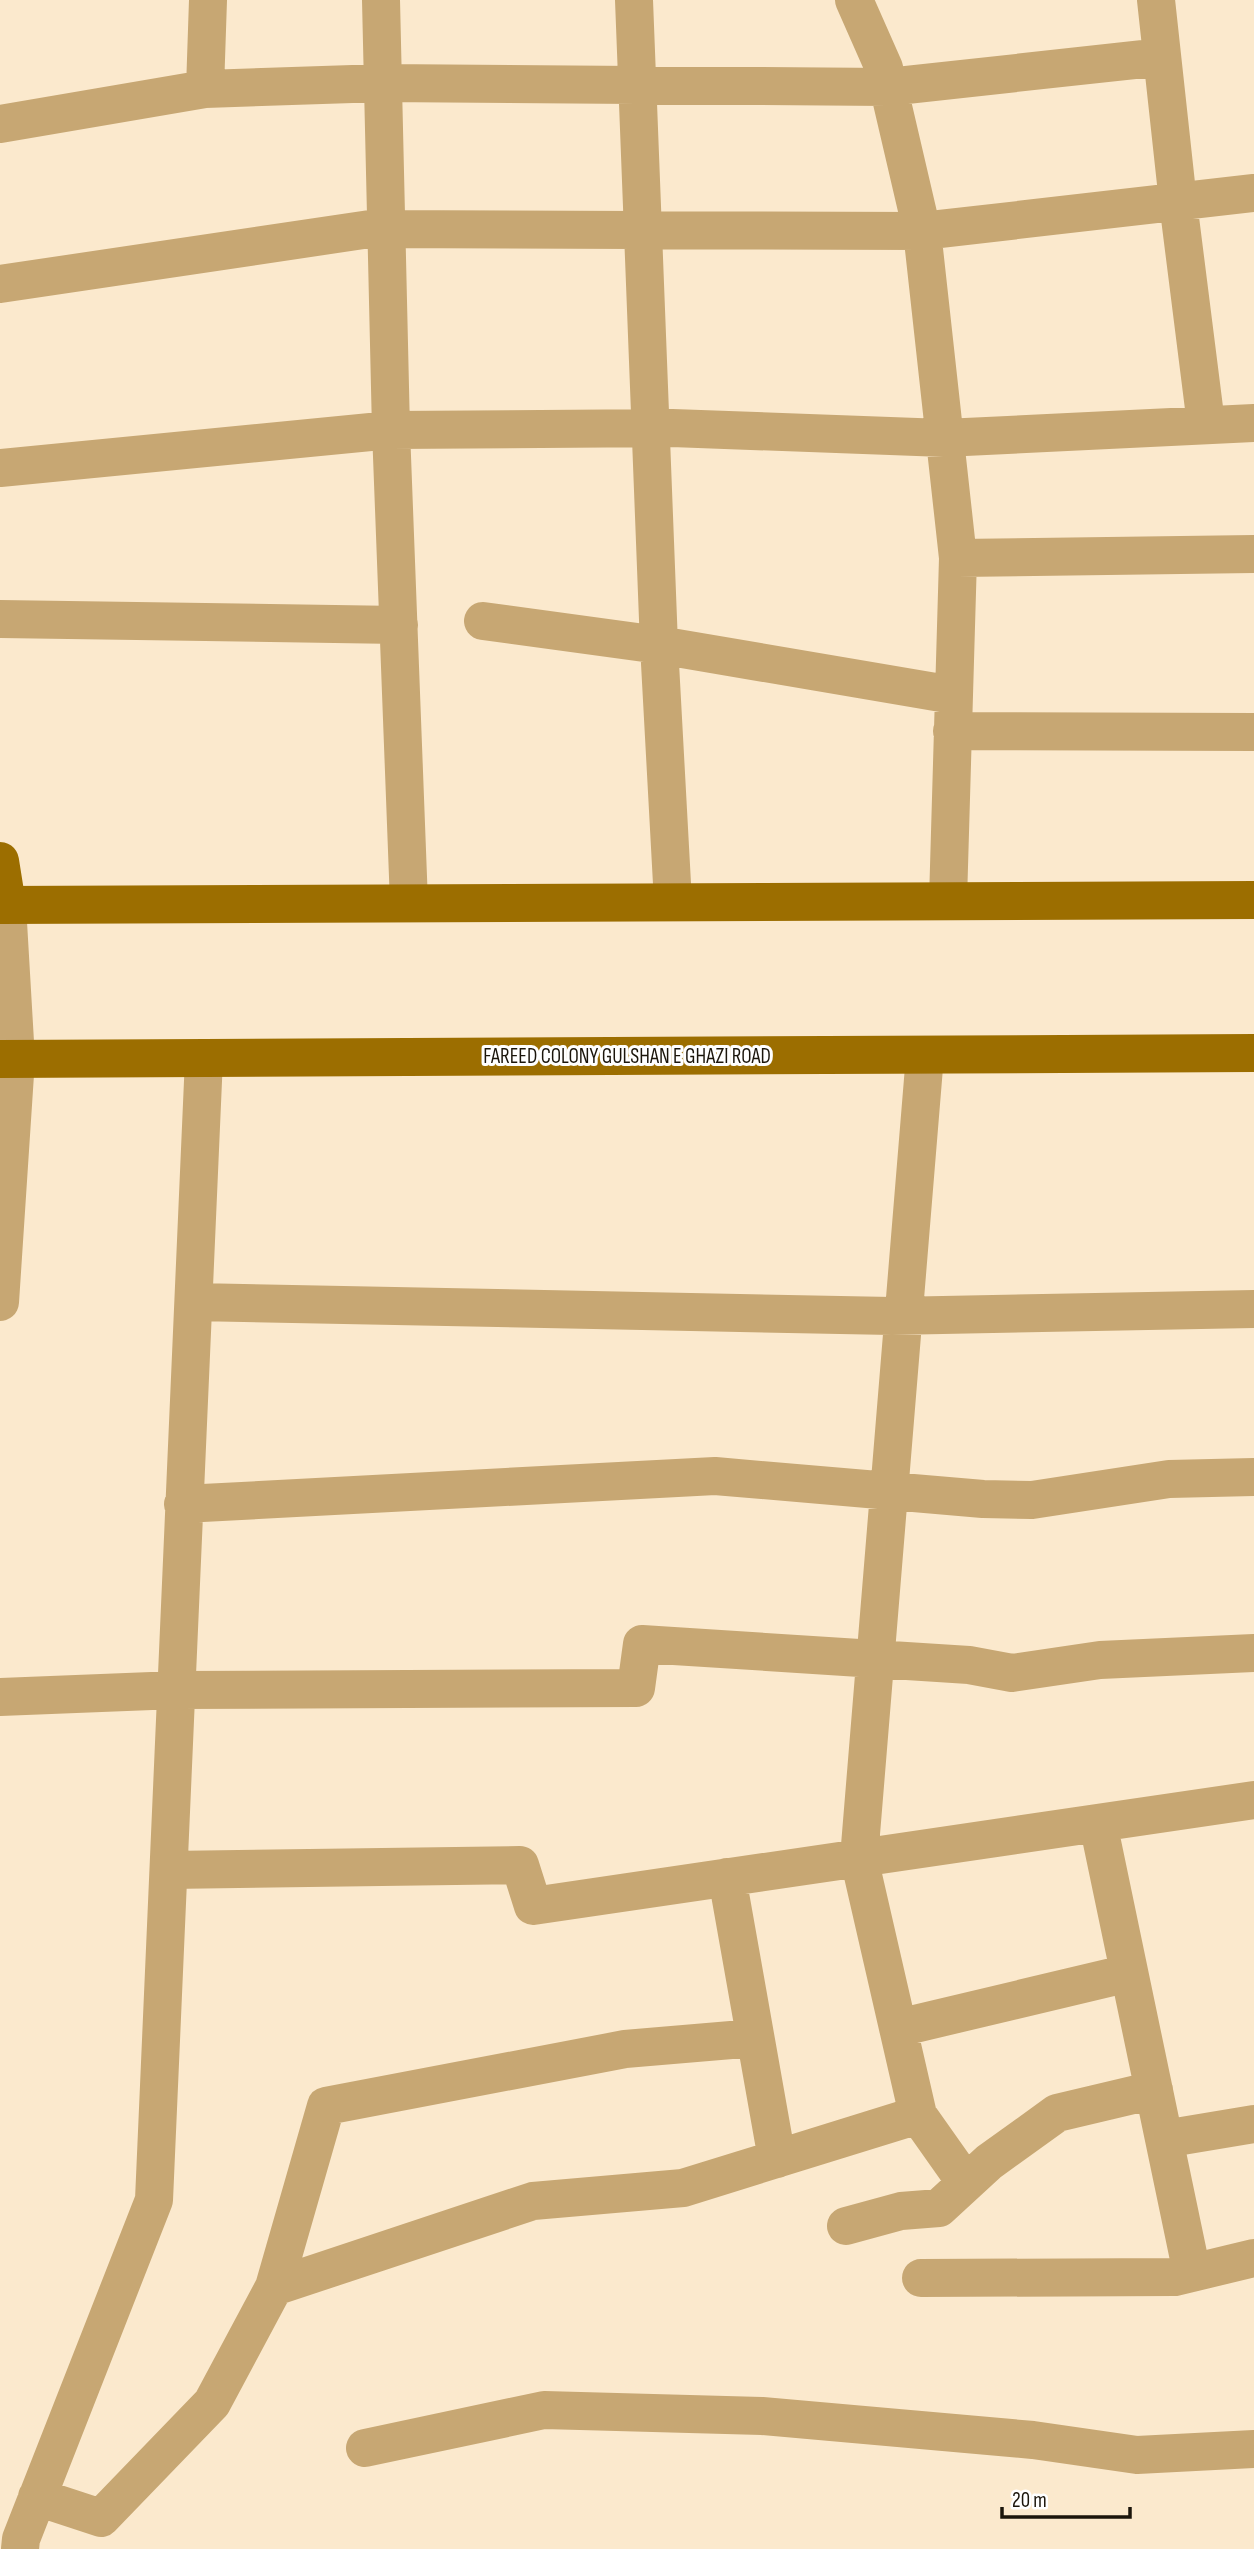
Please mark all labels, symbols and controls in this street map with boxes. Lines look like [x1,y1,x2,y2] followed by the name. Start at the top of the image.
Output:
[483,1044,771,1069] street label: FAREED COLONY GULSHAN E GHAZI ROAD
[1002,2476,1130,2520] scale bar
[1012,2488,1047,2513] text: 20 m

